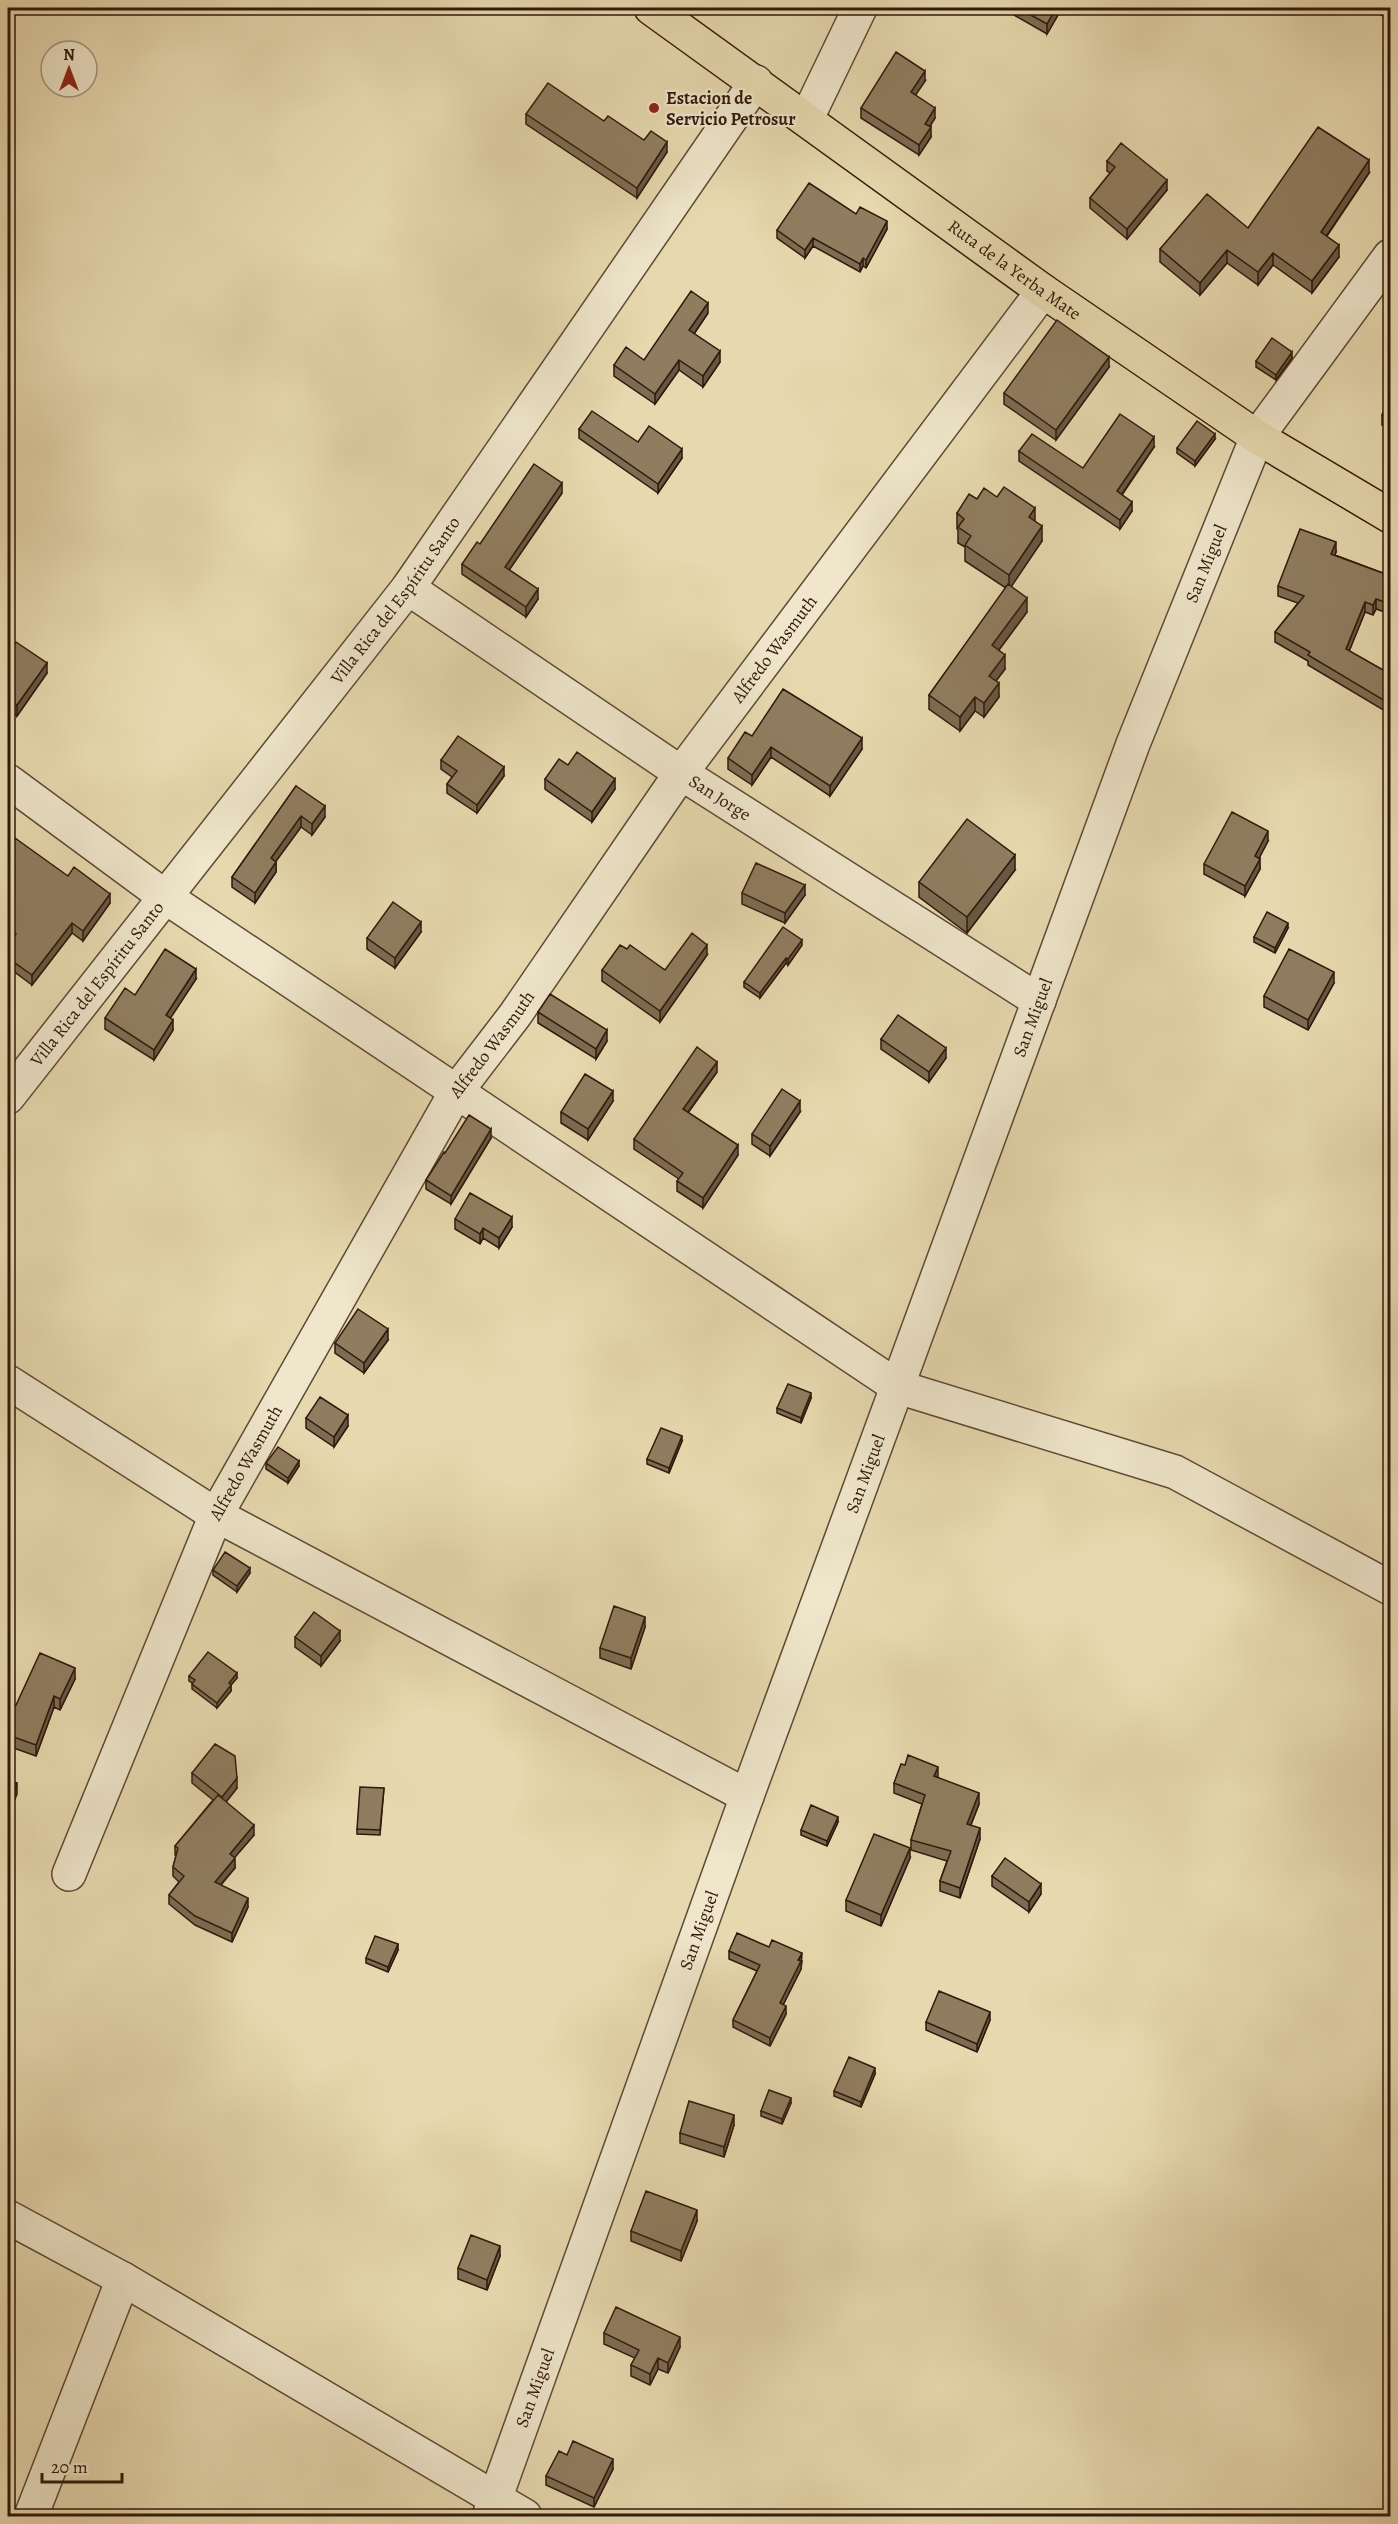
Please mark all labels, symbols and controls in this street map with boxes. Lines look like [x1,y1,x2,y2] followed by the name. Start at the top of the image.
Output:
[39,39,99,99] north arrow
[63,44,75,66] text: N
[666,86,796,131] place label: Estacion de Servicio Petrosur
[647,101,661,115] marker: Estacion de Servicio Petrosur
[943,214,1086,326] street label: Ruta de la Yerba Mate
[324,512,466,690] street label: Villa Rica del Espíritu Santo
[1179,520,1233,606] street label: San Miguel
[725,590,823,708] street label: Alfredo Wasmuth
[684,769,756,827] street label: San Jorge
[24,896,169,1072] street label: Villa Rica del Espíritu Santo
[1007,974,1058,1060] street label: San Miguel
[443,986,540,1104] street label: Alfredo Wasmuth
[203,1400,288,1526] street label: Alfredo Wasmuth
[840,1430,891,1517] street label: San Miguel
[674,1887,724,1973] street label: San Miguel
[510,2345,560,2431] street label: San Miguel
[42,2446,122,2484] scale bar
[51,2455,88,2479] text: 20 m

